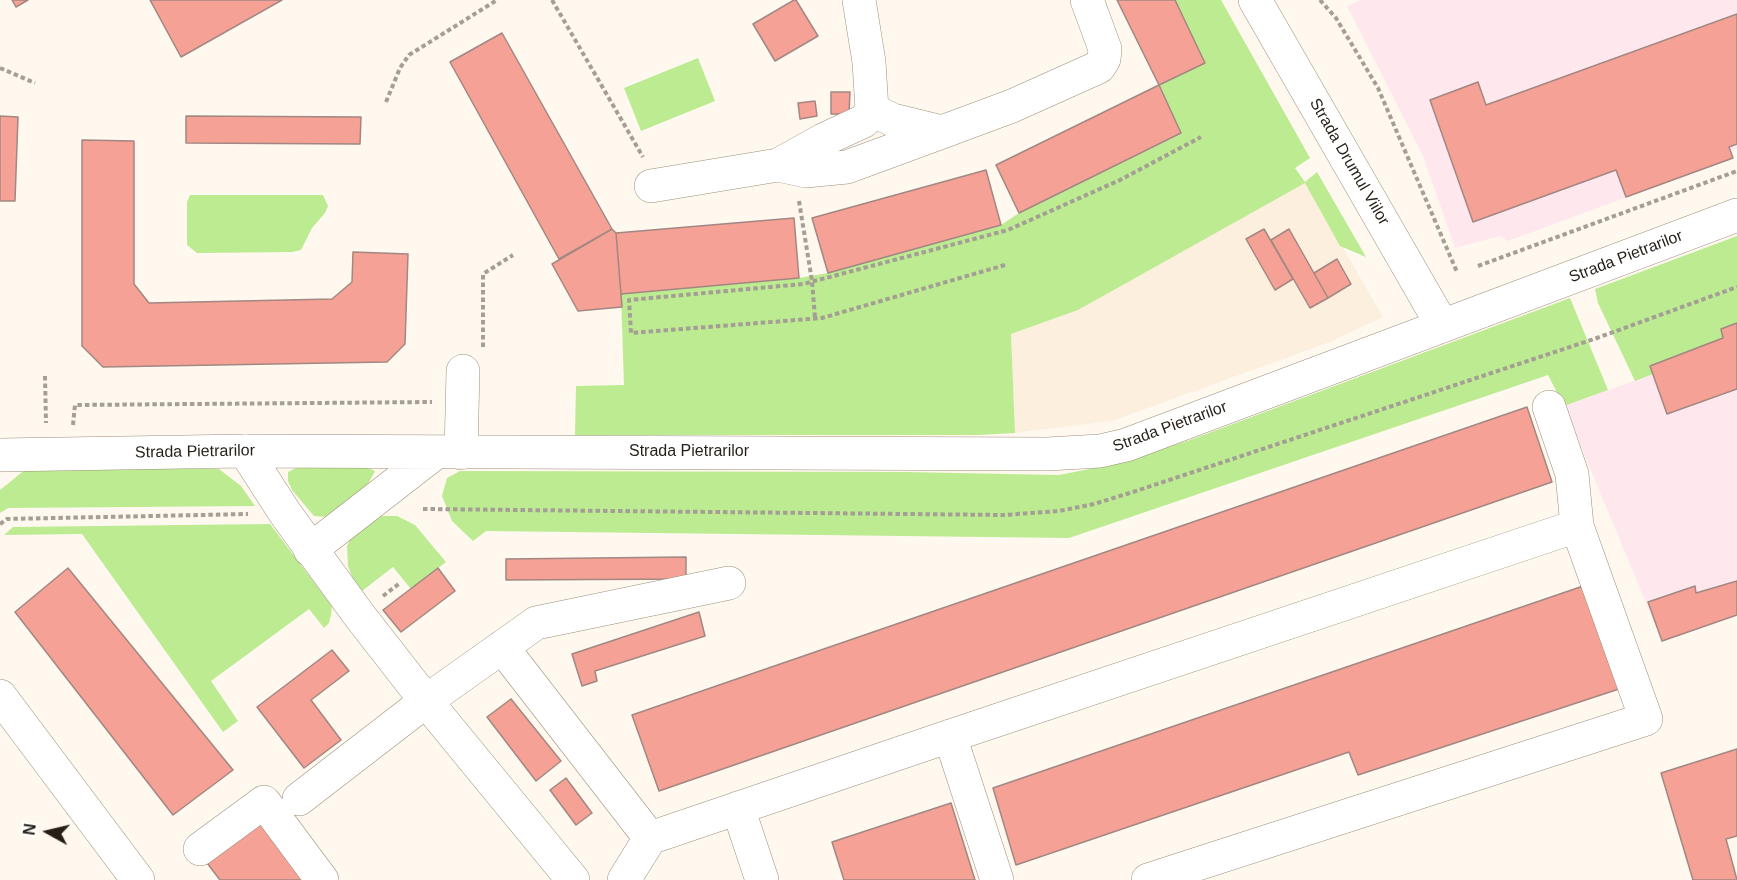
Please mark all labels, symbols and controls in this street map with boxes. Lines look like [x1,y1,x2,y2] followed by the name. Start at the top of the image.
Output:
[1305,95,1393,229] street label: Strada Drumul Viilor
[1567,227,1685,287] street label: Strada Pietrarilor
[1110,397,1230,457] street label: Strada Pietrarilor
[135,441,255,463] street label: Strada Pietrarilor
[629,442,749,462] street label: Strada Pietrarilor
[18,802,78,862] north arrow
[20,823,39,836] text: N

